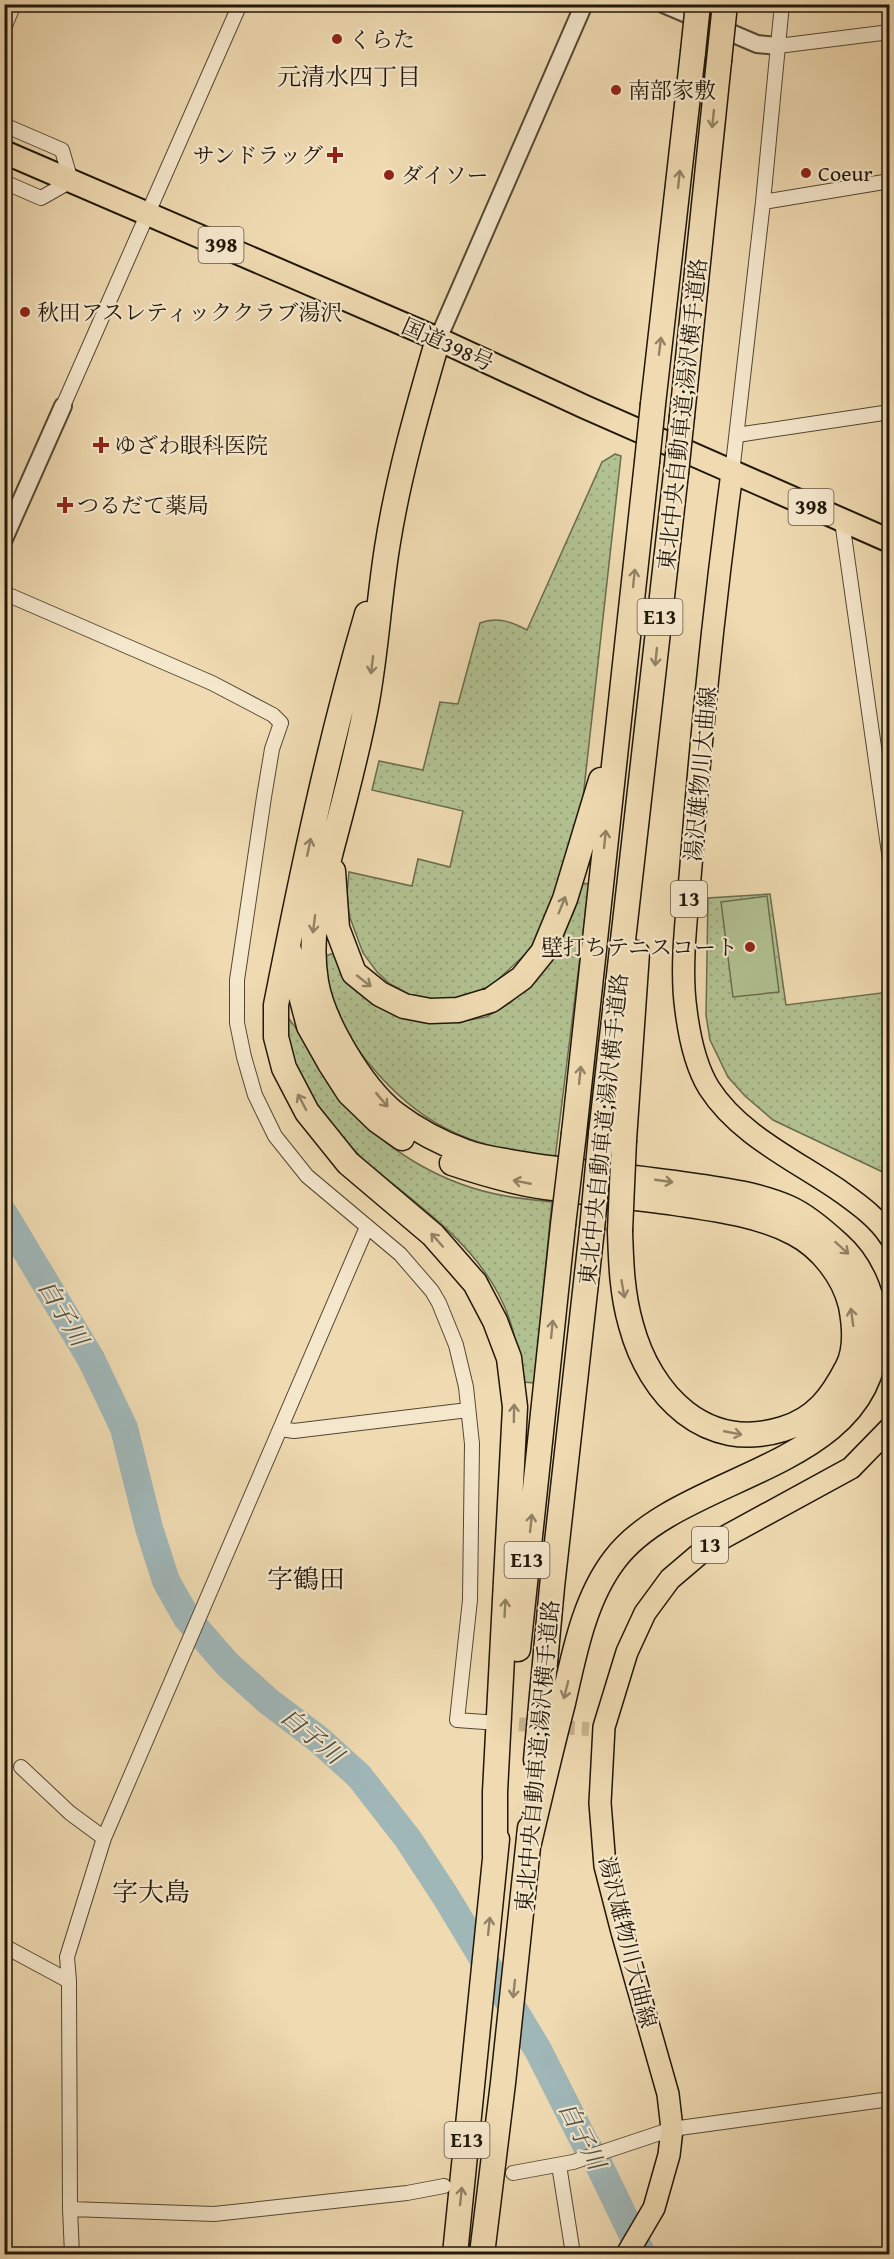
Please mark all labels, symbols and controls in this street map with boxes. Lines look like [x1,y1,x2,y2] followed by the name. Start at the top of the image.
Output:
[349,23,415,55] place label: くらた
[330,32,344,46] marker: くらた
[277,59,421,94] district label: 元清水四丁目
[628,74,716,106] place label: 南部家敷
[609,83,623,97] marker: 南部家敷
[707,108,718,128] one-way arrow
[193,139,323,171] place label: サンドラッグ
[328,148,342,162] marker: サンドラッグ
[818,157,872,189] place label: Coeur
[401,159,489,191] place label: ダイソー
[799,166,813,180] marker: Coeur
[382,168,396,182] marker: ダイソー
[674,169,685,189] one-way arrow
[198,227,244,263] road number: 398
[650,257,714,571] street label: 東北中央自動車道;湯沢横手道路
[37,296,342,328] place label: 秋田アスレティッククラブ湯沢
[18,305,32,319] marker: 秋田アスレティッククラブ湯沢
[397,309,499,379] street label: 国道398号
[655,337,666,357] one-way arrow
[114,429,268,461] place label: ゆざわ眼科医院
[92,436,110,454] marker: ゆざわ眼科医院
[77,489,209,521] place label: つるだて薬局
[788,489,834,525] road number: 398
[58,498,72,512] marker: つるだて薬局
[629,568,640,588] one-way arrow
[638,599,682,635] road number: E13
[650,646,661,666] one-way arrow
[366,655,377,675] one-way arrow
[676,685,724,863] street label: 湯沢雄物川大曲線
[600,830,611,850] one-way arrow
[304,837,315,857] one-way arrow
[671,881,707,917] road number: 13
[557,896,568,915] one-way arrow
[308,914,319,934] one-way arrow
[541,931,738,963] place label: 壁打ちテニスコート
[743,940,757,954] marker: 壁打ちテニスコート
[571,972,635,1286] street label: 東北中央自動車道;湯沢横手道路
[356,975,372,988] one-way arrow
[575,1066,586,1085] one-way arrow
[375,1092,389,1107] one-way arrow
[296,1093,307,1111] one-way arrow
[513,1176,532,1188] one-way arrow
[653,1176,673,1187] one-way arrow
[430,1233,444,1248] one-way arrow
[834,1241,849,1255] one-way arrow
[30,1273,99,1355] water label: 白子川
[618,1279,629,1298] one-way arrow
[847,1308,858,1328] one-way arrow
[547,1320,558,1340] one-way arrow
[509,1404,520,1424] one-way arrow
[723,1428,742,1439] one-way arrow
[526,1514,537,1534] one-way arrow
[692,1527,728,1563] road number: 13
[504,1542,550,1578] road number: E13
[267,1559,345,1598] district label: 字鶴田
[499,1598,510,1618] one-way arrow
[507,1599,567,1913] street label: 東北中央自動車道;湯沢横手道路
[560,1679,571,1699] one-way arrow
[273,1699,353,1774] water label: 白子川
[591,1853,665,2031] street label: 湯沢雄物川大曲線
[112,1872,190,1911] district label: 字大島
[484,1916,495,1936] one-way arrow
[508,1978,519,1998] one-way arrow
[551,2096,616,2178] water label: 白子川
[444,2122,490,2158] road number: E13
[456,2187,467,2207] one-way arrow

